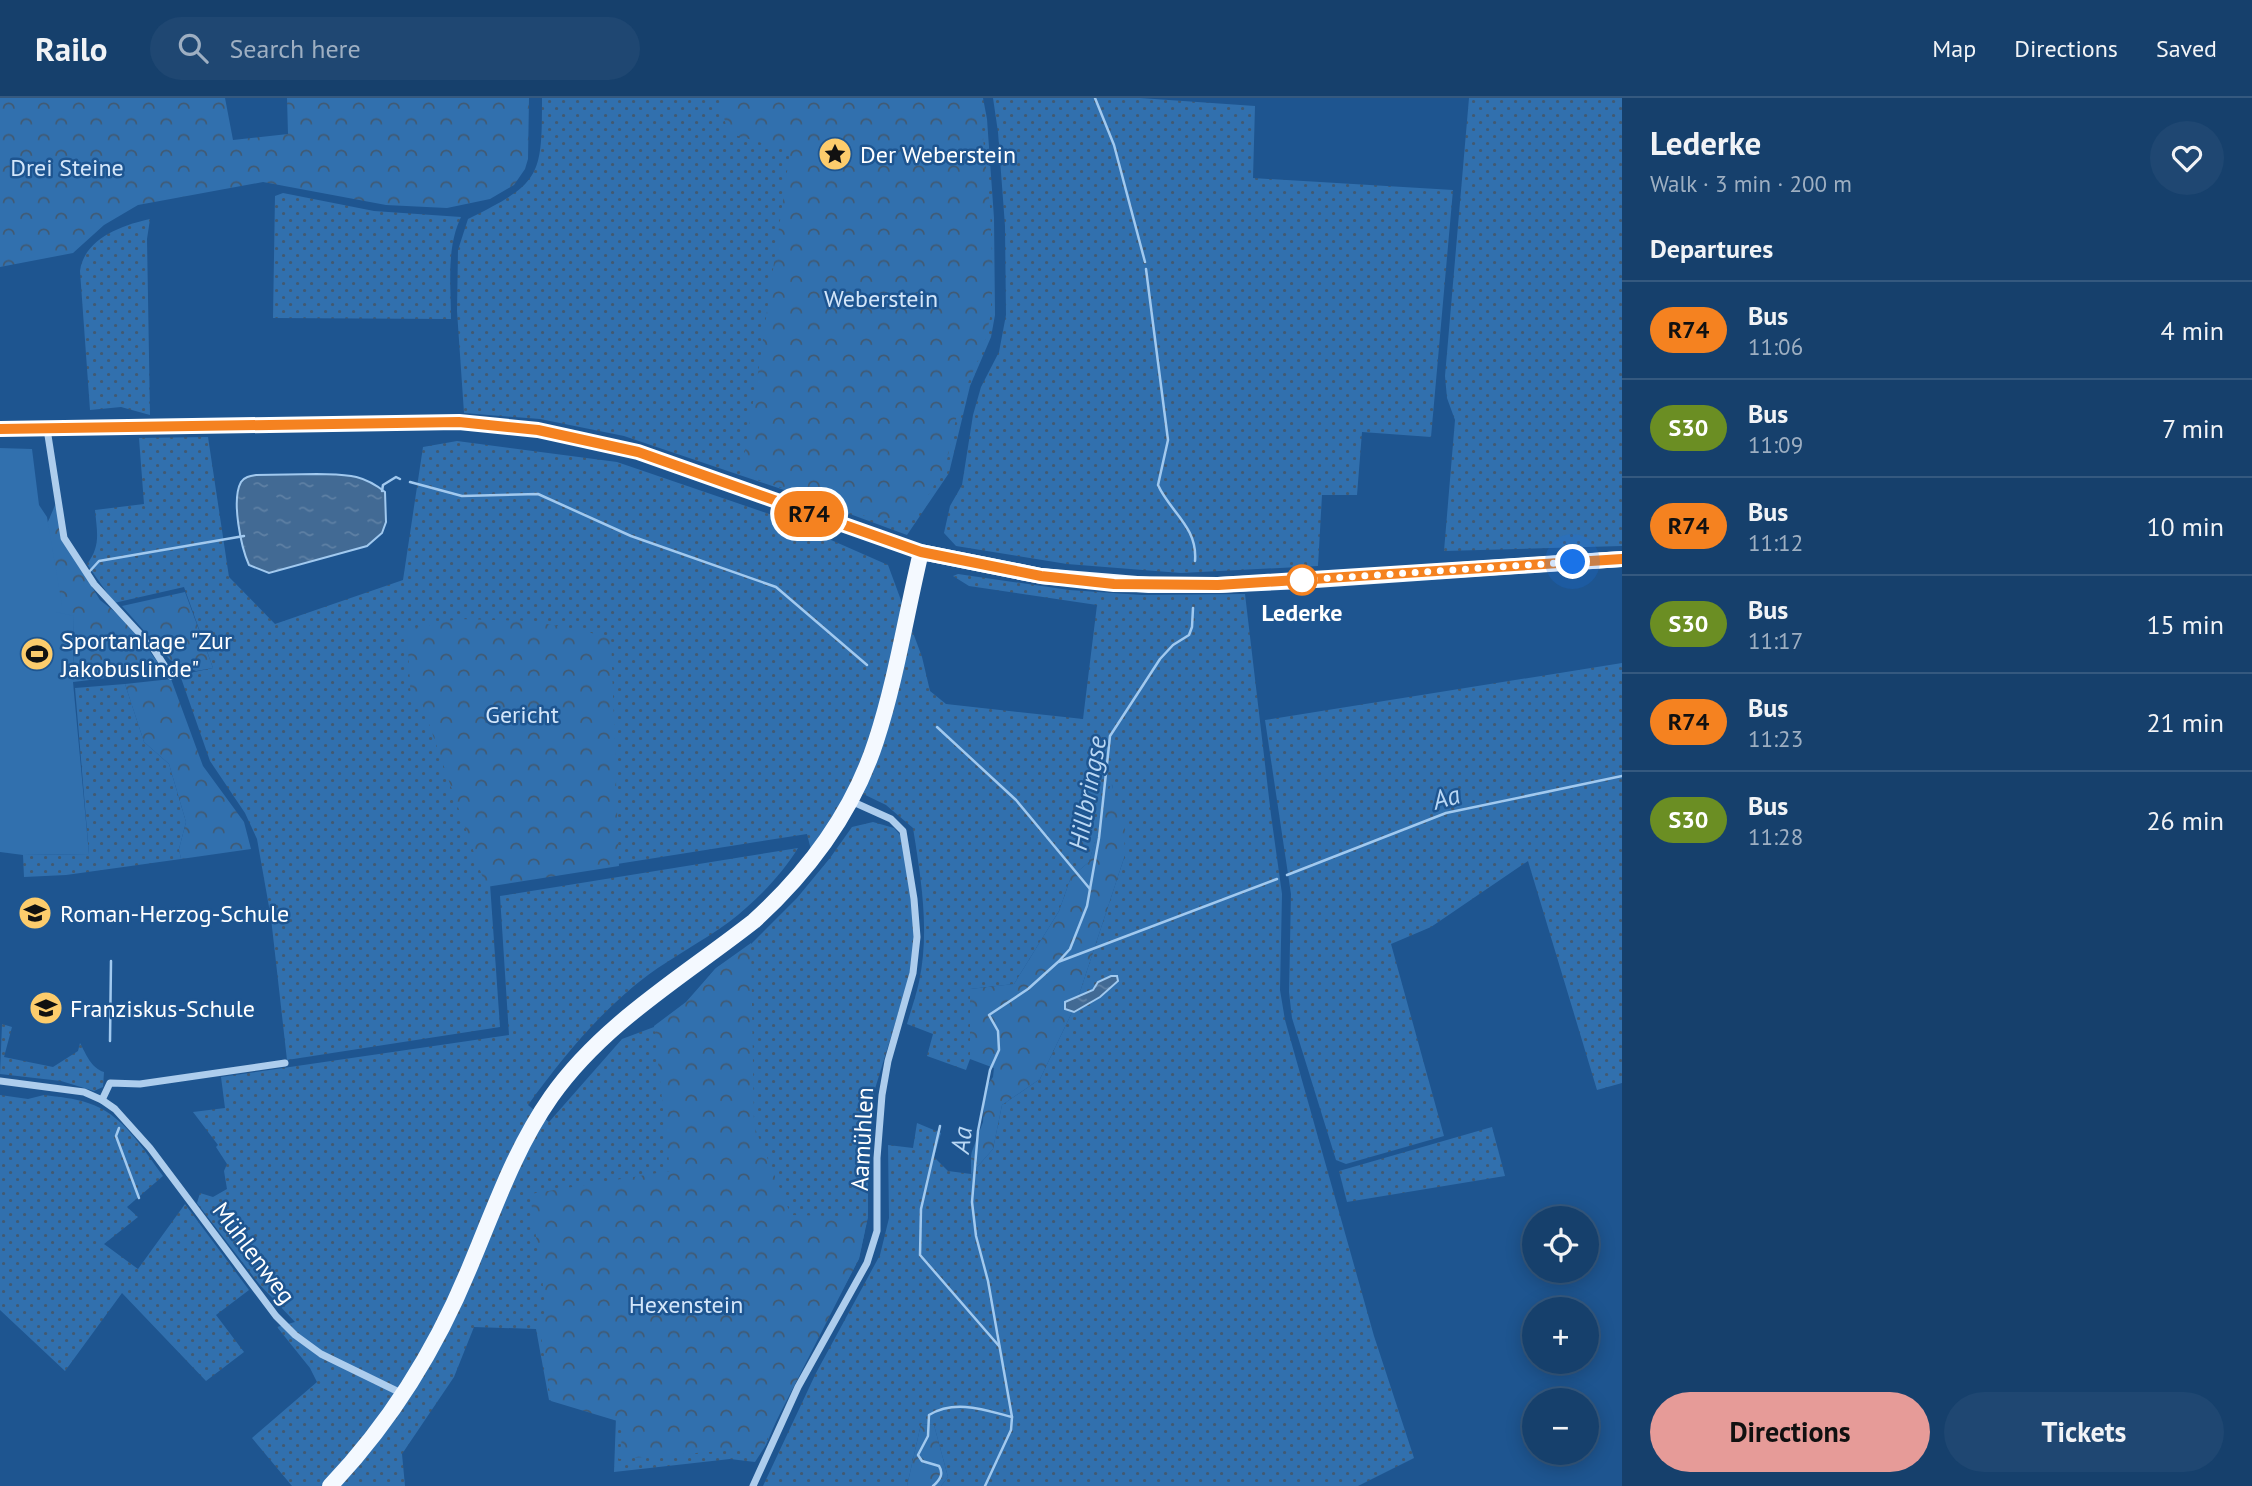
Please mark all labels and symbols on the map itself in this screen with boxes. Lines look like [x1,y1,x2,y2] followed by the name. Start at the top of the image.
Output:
[816,135,854,173] place icon: Der Weberstein
[860,139,1016,170] place label: Der Weberstein
[10,152,124,183] park label: Drei Steine
[824,283,938,314] park label: Weberstein
[769,491,849,537] line badge: R74
[1555,544,1590,579] your location
[1287,565,1317,595] marker: Lederke
[1262,597,1342,628] place label: Lederke
[60,625,232,684] place label: Sportanlage "Zur Jakobuslinde"
[18,635,56,673] sports icon: Sportanlage "Zur Jakobuslinde"
[485,699,559,730] park label: Gericht
[1061,733,1113,853] water label: Hillbringse
[1427,777,1464,817] water label: Aa
[16,894,54,932] school or university icon: Roman-Herzog-Schule
[60,898,289,929] place label: Roman-Herzog-Schule
[27,989,65,1027] school or university icon: Franziskus-Schule
[70,993,255,1024] place label: Franziskus-Schule
[844,1086,880,1192] street label: Aamühlen
[943,1124,979,1156] water label: Aa
[206,1196,302,1310] street label: Mühlenweg
[629,1289,743,1320] park label: Hexenstein

